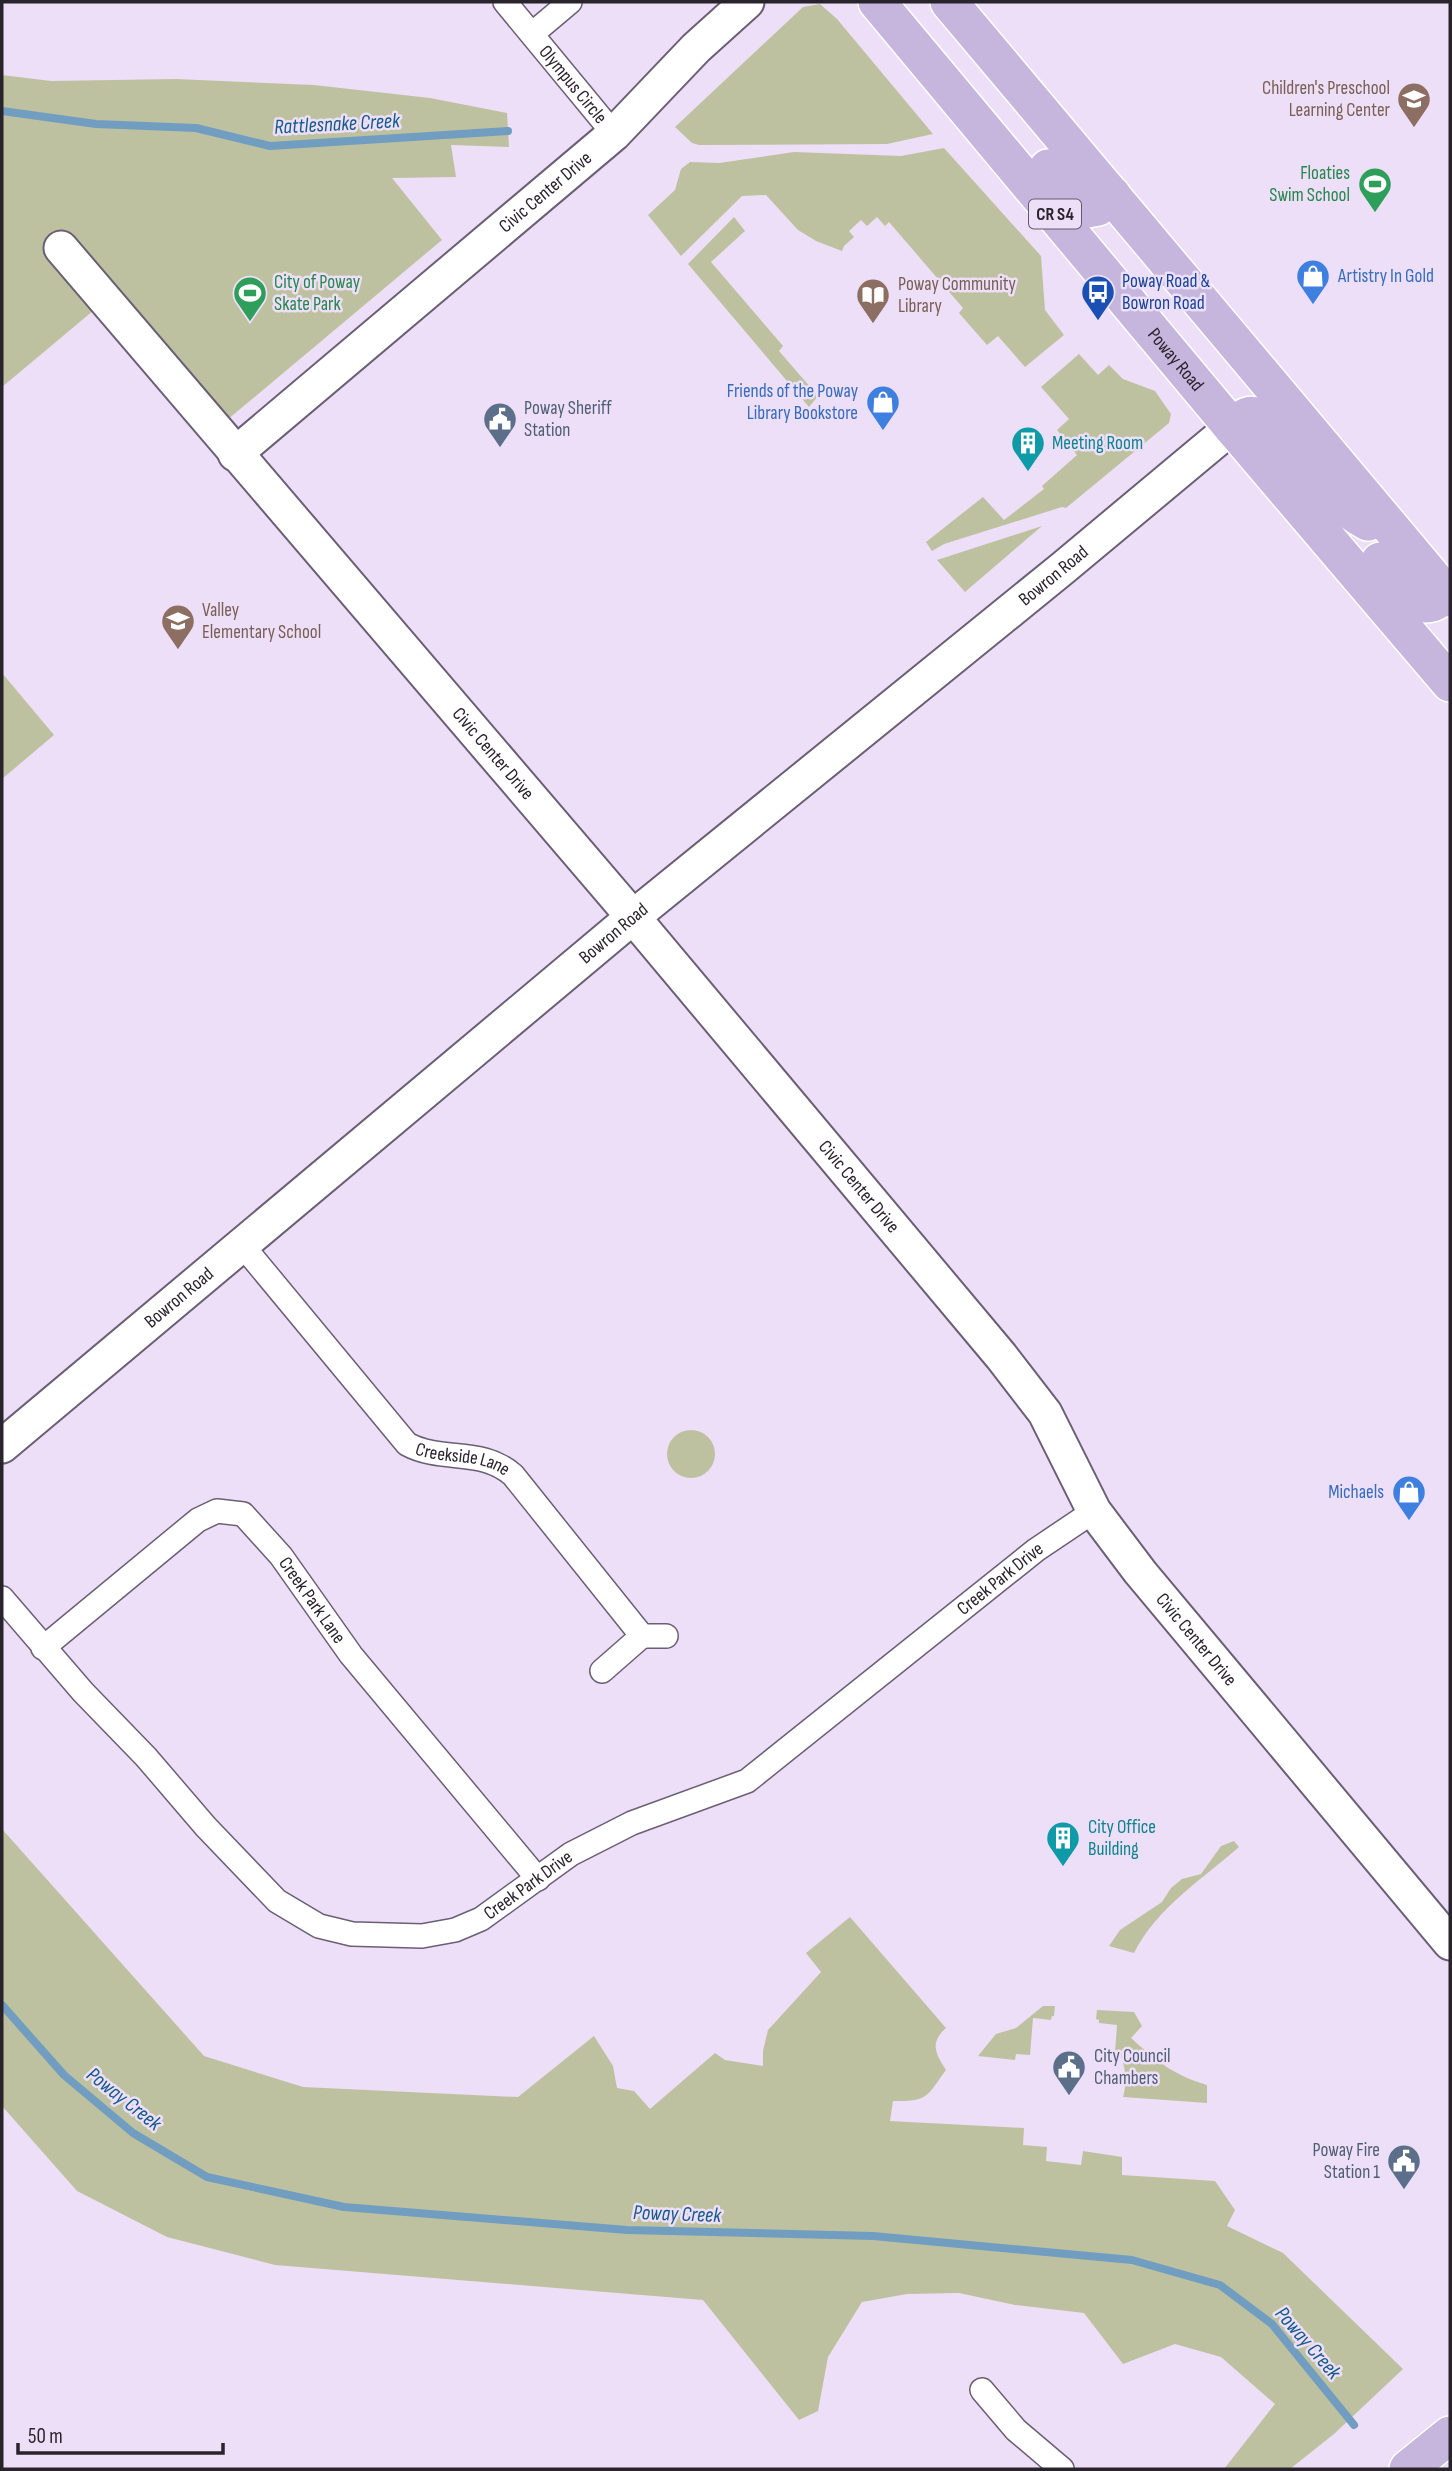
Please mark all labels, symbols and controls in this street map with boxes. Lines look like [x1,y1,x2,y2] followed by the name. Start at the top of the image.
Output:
[534,41,612,128] street label: Olympus Circle
[1262,77,1391,122] place label: Children's Preschool Learning Center
[1395,80,1433,129] school or university icon: Children's Preschool Learning Center
[274,108,402,140] water label: Rattlesnake Creek
[494,146,596,238] street label: Civic Center Drive
[1269,162,1350,207] place label: Floaties Swim School
[1356,165,1394,214] sports icon: Floaties Swim School
[1029,200,1081,229] road number: CR S4
[1294,257,1332,306] shop icon: Artistry In Gold
[1337,265,1434,288] place label: Artistry In Gold
[1122,270,1210,315] place label: Poway Road & Bowron Road
[274,271,361,316] place label: City of Poway Skate Park
[898,273,1017,318] place label: Poway Community Library
[1079,273,1117,322] bus stop icon: Poway Road & Bowron Road
[231,274,269,323] sports icon: City of Poway Skate Park
[854,276,892,325] library icon: Poway Community Library
[1143,323,1209,396] street label: Poway Road
[727,380,859,425] place label: Friends of the Poway Library Bookstore
[864,383,902,432] shop icon: Friends of the Poway Library Bookstore
[524,397,612,442] place label: Poway Sheriff Station
[481,400,519,449] public building icon: Poway Sheriff Station
[1009,424,1047,473] building icon: Meeting Room
[1052,432,1143,455] place label: Meeting Room
[1014,540,1093,611] street label: Bowron Road
[202,599,321,644] place label: Valley Elementary School
[159,602,197,651] school or university icon: Valley Elementary School
[447,703,539,804] street label: Civic Center Drive
[574,898,653,969] street label: Bowron Road
[813,1135,905,1238] street label: Civic Center Drive
[140,1262,218,1333] street label: Bowron Road
[413,1437,514,1481] street label: Creekside Lane
[1390,1473,1428,1522] shop icon: Michaels
[1328,1481,1384,1504] place label: Michaels
[952,1537,1048,1620] street label: Creek Park Drive
[274,1552,351,1648] street label: Creek Park Lane
[1151,1588,1242,1691] street label: Civic Center Drive
[1088,1816,1156,1861] place label: City Office Building
[1044,1819,1082,1868] building icon: City Office Building
[479,1845,577,1925] street label: Creek Park Drive
[1094,2045,1171,2090] place label: City Council Chambers
[1050,2048,1088,2097] public building icon: City Council Chambers
[82,2062,167,2137] water label: Poway Creek
[1312,2139,1380,2184] place label: Poway Fire Station 1
[1385,2142,1423,2191] public building icon: Poway Fire Station 1
[633,2200,723,2228] water label: Poway Creek
[1270,2302,1347,2385] water label: Poway Creek
[18,2412,222,2456] scale bar
[28,2424,63,2449] text: 50 m

